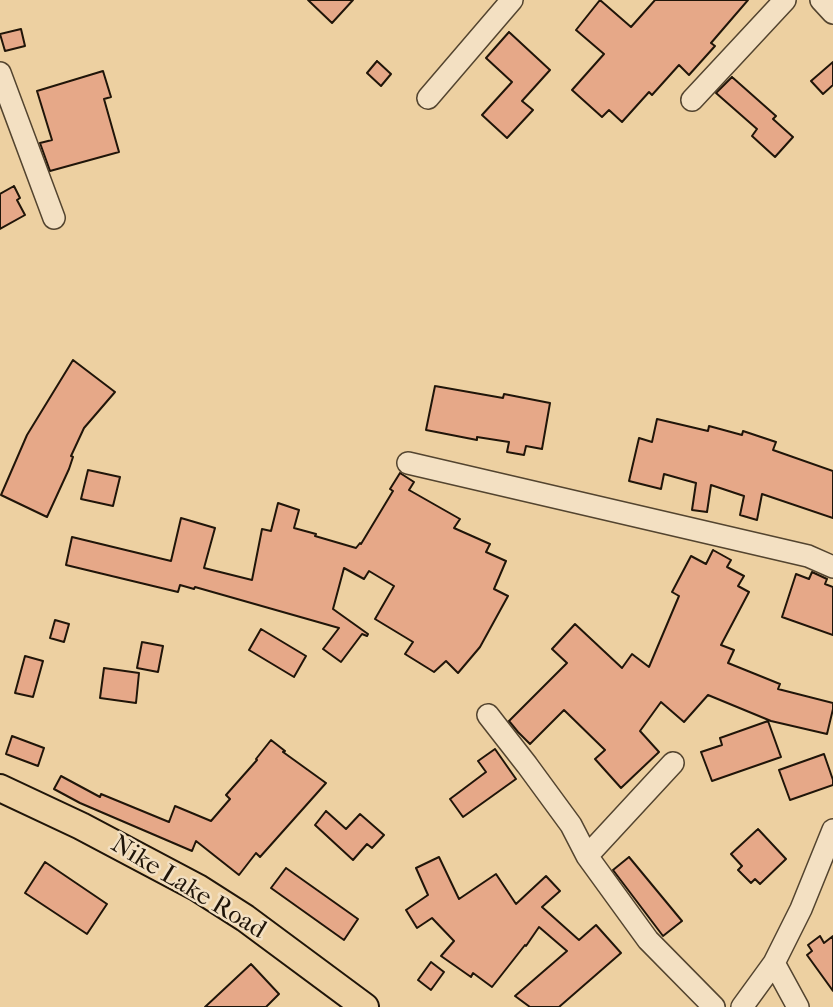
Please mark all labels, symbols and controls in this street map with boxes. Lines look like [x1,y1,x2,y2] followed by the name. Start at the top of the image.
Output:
[105,829,271,947] street label: Nike Lake Road

